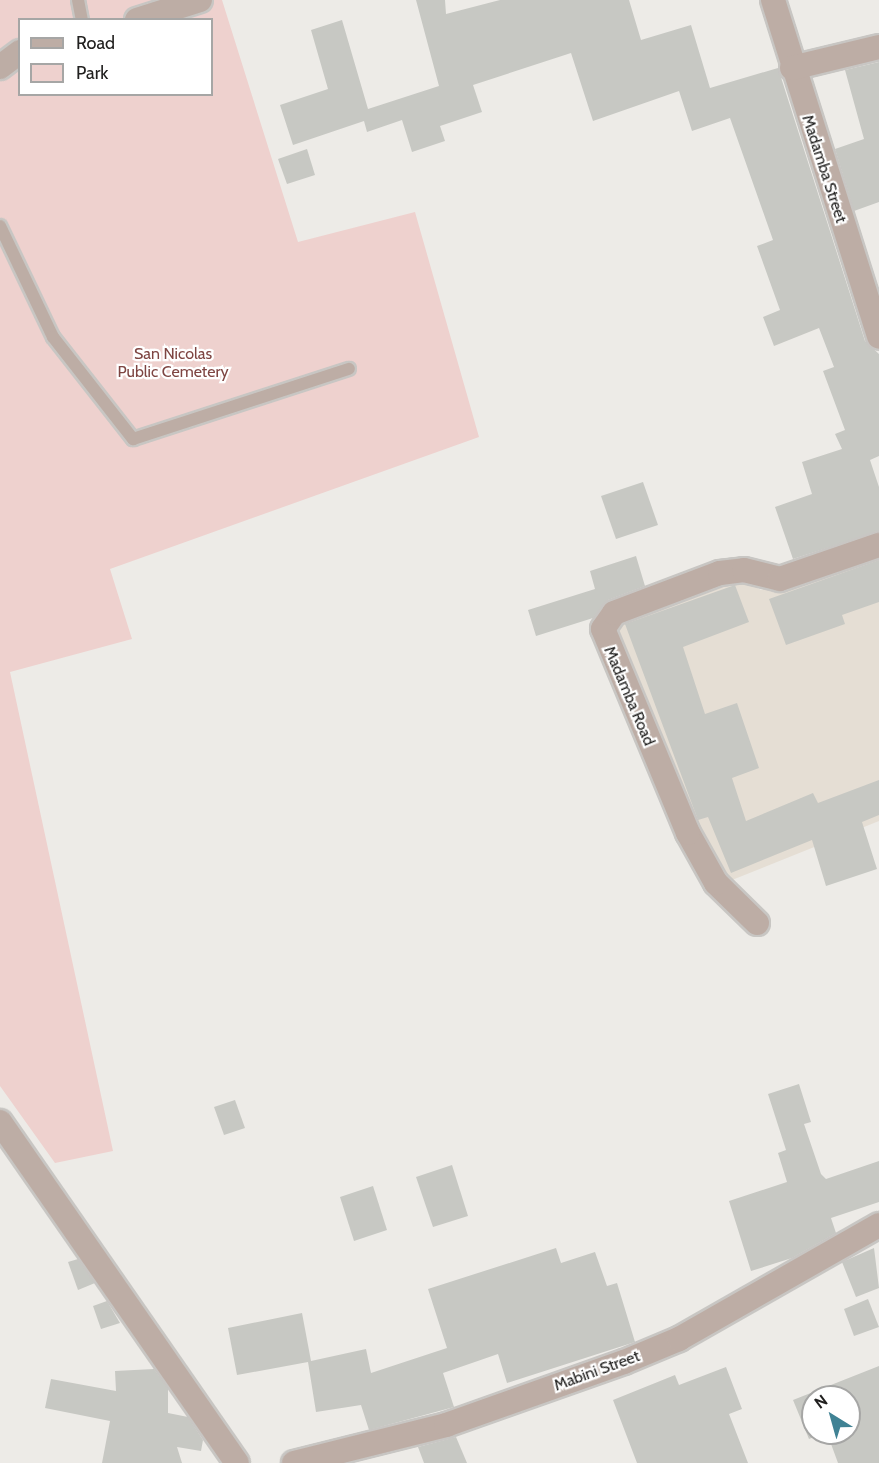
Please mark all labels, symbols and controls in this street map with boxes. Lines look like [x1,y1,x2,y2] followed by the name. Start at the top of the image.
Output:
[18,18,213,96] legend
[76,32,115,54] text: Road
[76,62,108,84] text: Park
[797,113,851,225] street label: Madamba Street
[117,344,229,382] park label: San Nicolas Public Cemetery
[599,643,659,749] street label: Madamba Road
[551,1347,643,1395] street label: Mabini Street
[801,1385,861,1445] north arrow
[811,1391,831,1413] text: N

